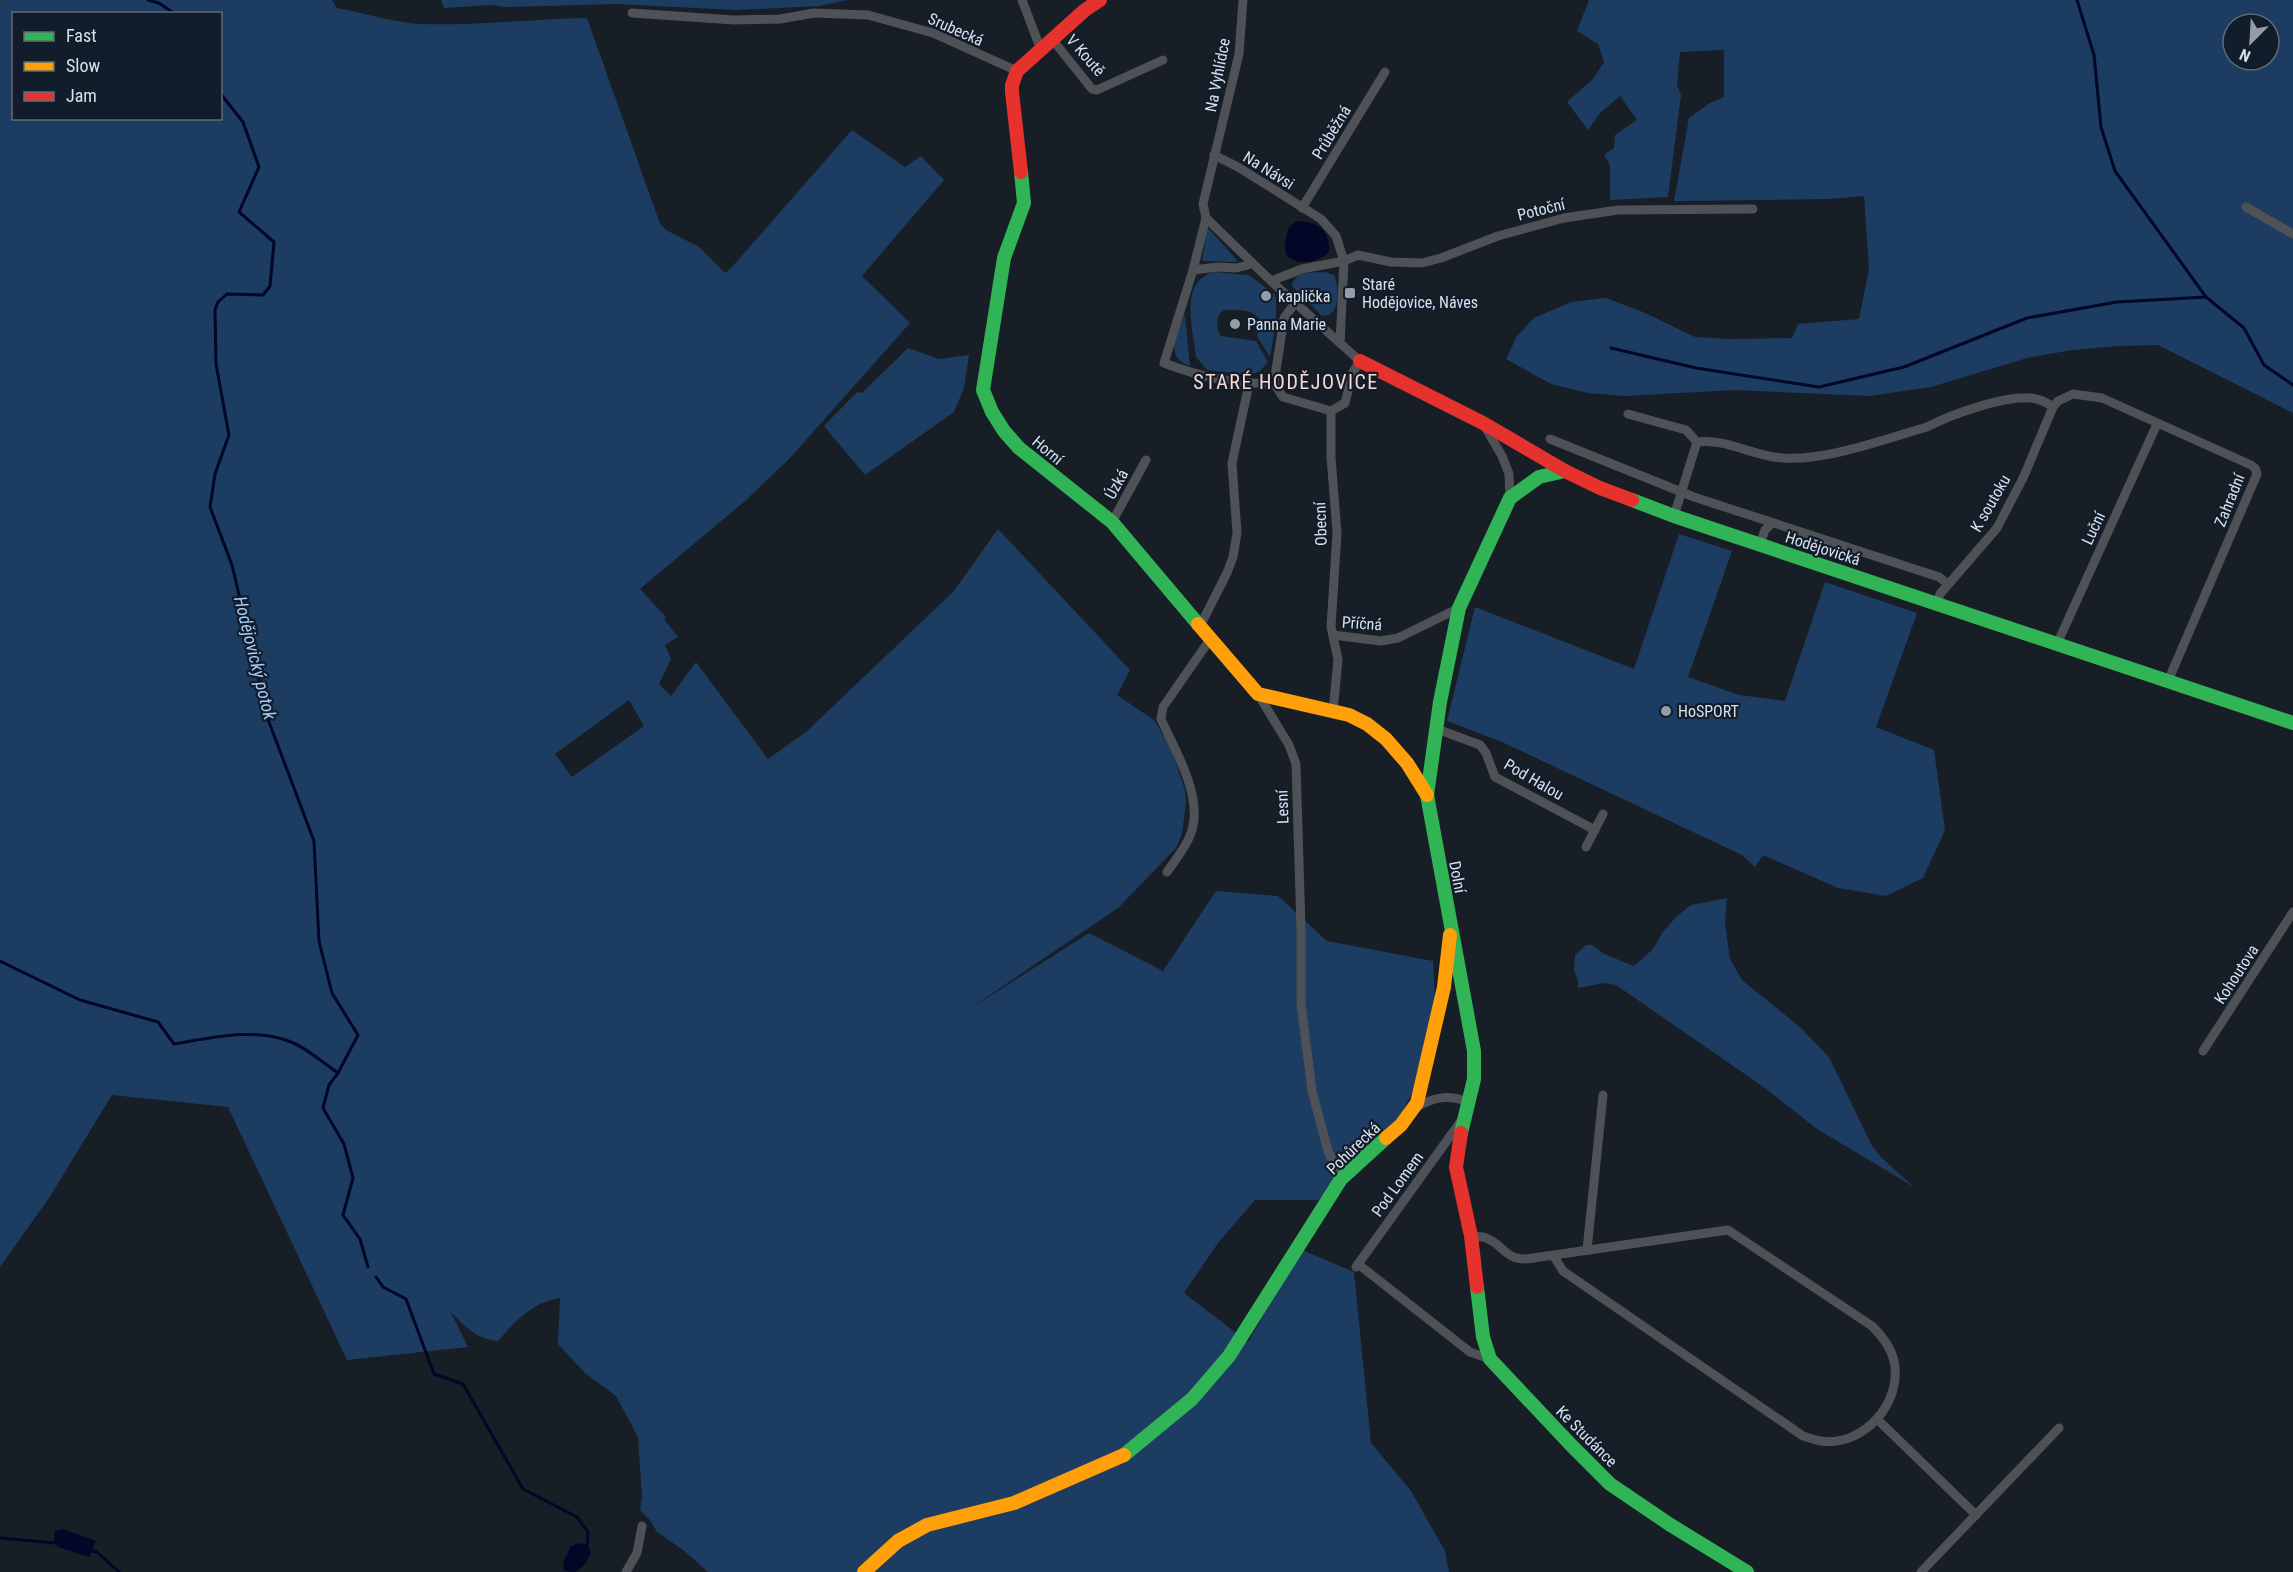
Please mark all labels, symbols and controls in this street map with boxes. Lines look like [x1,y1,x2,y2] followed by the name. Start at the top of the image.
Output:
[925,9,986,50] street label: Srubecká
[12,12,222,120] legend
[2221,12,2281,72] north arrow
[66,25,97,46] text: Fast
[1062,31,1109,80] street label: V Koutě
[1201,37,1234,114] street label: Na Vyhlídce
[2237,45,2253,66] text: N
[66,55,101,76] text: Slow
[66,85,97,106] text: Jam
[1308,102,1355,163] street label: Průběžná
[1240,147,1298,193] street label: Na Návsi
[1515,194,1568,225] street label: Potoční
[1362,275,1478,312] place label: Staré Hodějovice, Náves
[1343,286,1357,300] marker: Staré Hodějovice, Náves
[1278,287,1330,306] place label: kaplička
[1259,289,1273,303] marker: kaplička
[1247,315,1326,334] place label: Panna Marie
[1228,317,1242,331] marker: Panna Marie
[1193,370,1379,394] district label: STARÉ HODĚJOVICE
[1028,432,1068,469] street label: Horní
[1101,466,1132,502] street label: Úzká
[2210,470,2249,529] street label: Zahradní
[1966,471,2014,535] street label: K soutoku
[1310,500,1331,546] street label: Obecní
[2078,508,2110,548] street label: Luční
[1783,527,1863,570] street label: Hodějovická
[230,594,281,723] water label: Hodějovický potok
[1341,613,1383,634] street label: Příčná
[1678,702,1739,721] place label: HoSPORT
[1659,704,1673,718] marker: HoSPORT
[1501,755,1567,804] street label: Pod Halou
[1272,788,1293,824] street label: Lesní
[1445,859,1470,896] street label: Dolní
[2210,941,2263,1008] street label: Kohoutova
[1323,1118,1384,1178] street label: Pohůrecká
[1367,1148,1427,1220] street label: Pod Lomem
[1552,1402,1621,1471] street label: Ke Studánce

